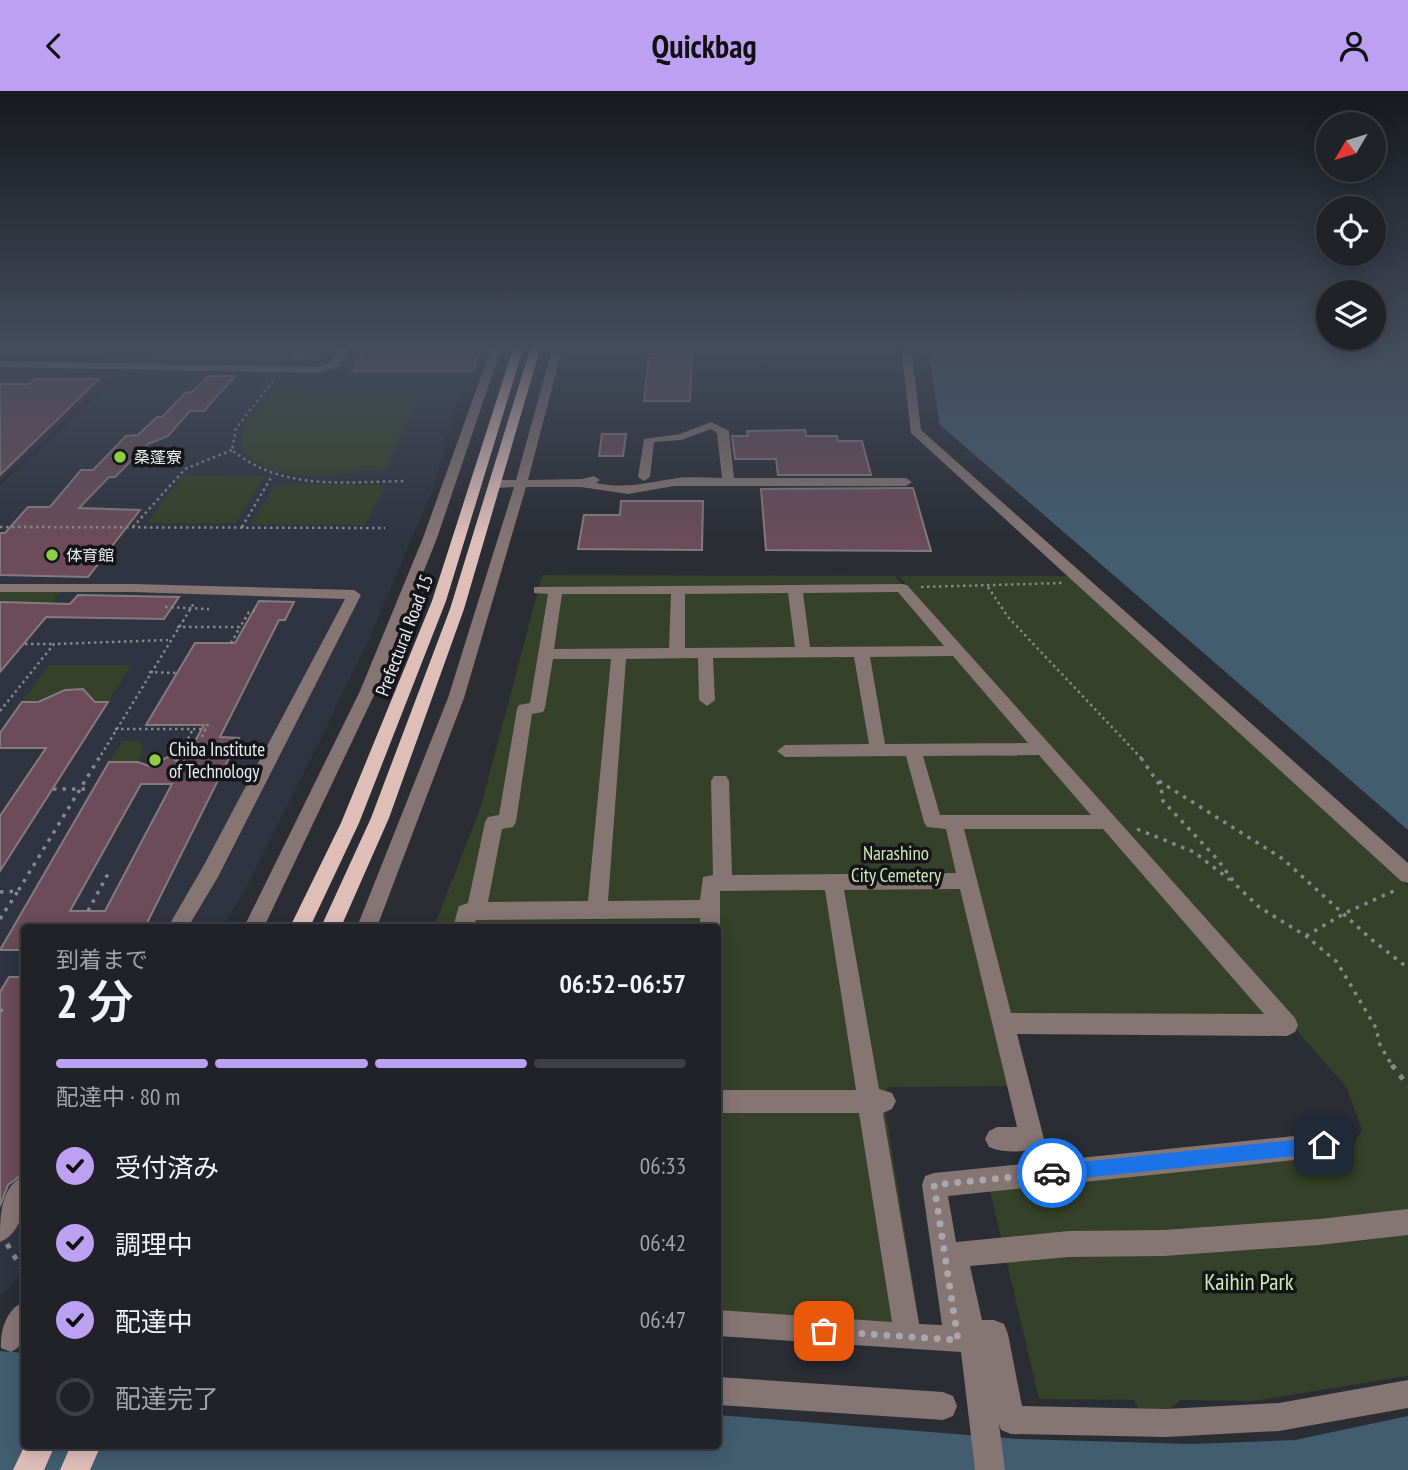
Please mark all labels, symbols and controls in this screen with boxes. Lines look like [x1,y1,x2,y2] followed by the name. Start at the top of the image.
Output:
[651,25,757,67] text: Quickbag
[35,27,73,65] icon: back
[1335,27,1373,65] icon: person
[1316,112,1386,182] north arrow
[1316,112,1386,350] map controls
[1316,196,1386,266] button: locate
[1316,280,1386,350] button: layers
[134,447,182,467] place label: 桑蓬寮
[112,449,128,465] marker: 桑蓬寮
[66,545,114,565] place label: 体育館
[44,547,60,563] marker: 体育館
[370,571,438,699] street label: Prefectural Road 15
[169,737,265,783] place label: Chiba Institute of Technology
[147,752,163,768] marker: Chiba Institute of Technology
[851,841,942,887] park label: Narashino City Cemetery
[56,945,148,974] text: 到着まで
[559,967,686,1000] text: 06:52–06:57
[56,971,133,1031] text: 2 分
[56,1082,180,1111] text: 配達中 · 80 m
[1294,1115,1354,1175] pin
[1305,1126,1343,1164] icon: home
[1017,1138,1087,1208] courier
[56,1147,94,1185] icon: check
[115,1151,219,1184] text: 受付済み
[640,1151,686,1180] text: 06:33
[1033,1154,1071,1192] icon: car
[56,1224,94,1262] icon: check
[115,1228,193,1261] text: 調理中
[640,1228,686,1257] text: 06:42
[1204,1267,1294,1296] park label: Kaihin Park
[56,1301,94,1339] icon: check
[794,1301,854,1361] pin
[115,1305,193,1338] text: 配達中
[640,1305,686,1334] text: 06:47
[805,1312,843,1350] icon: bag
[115,1382,219,1415] text: 配達完了

